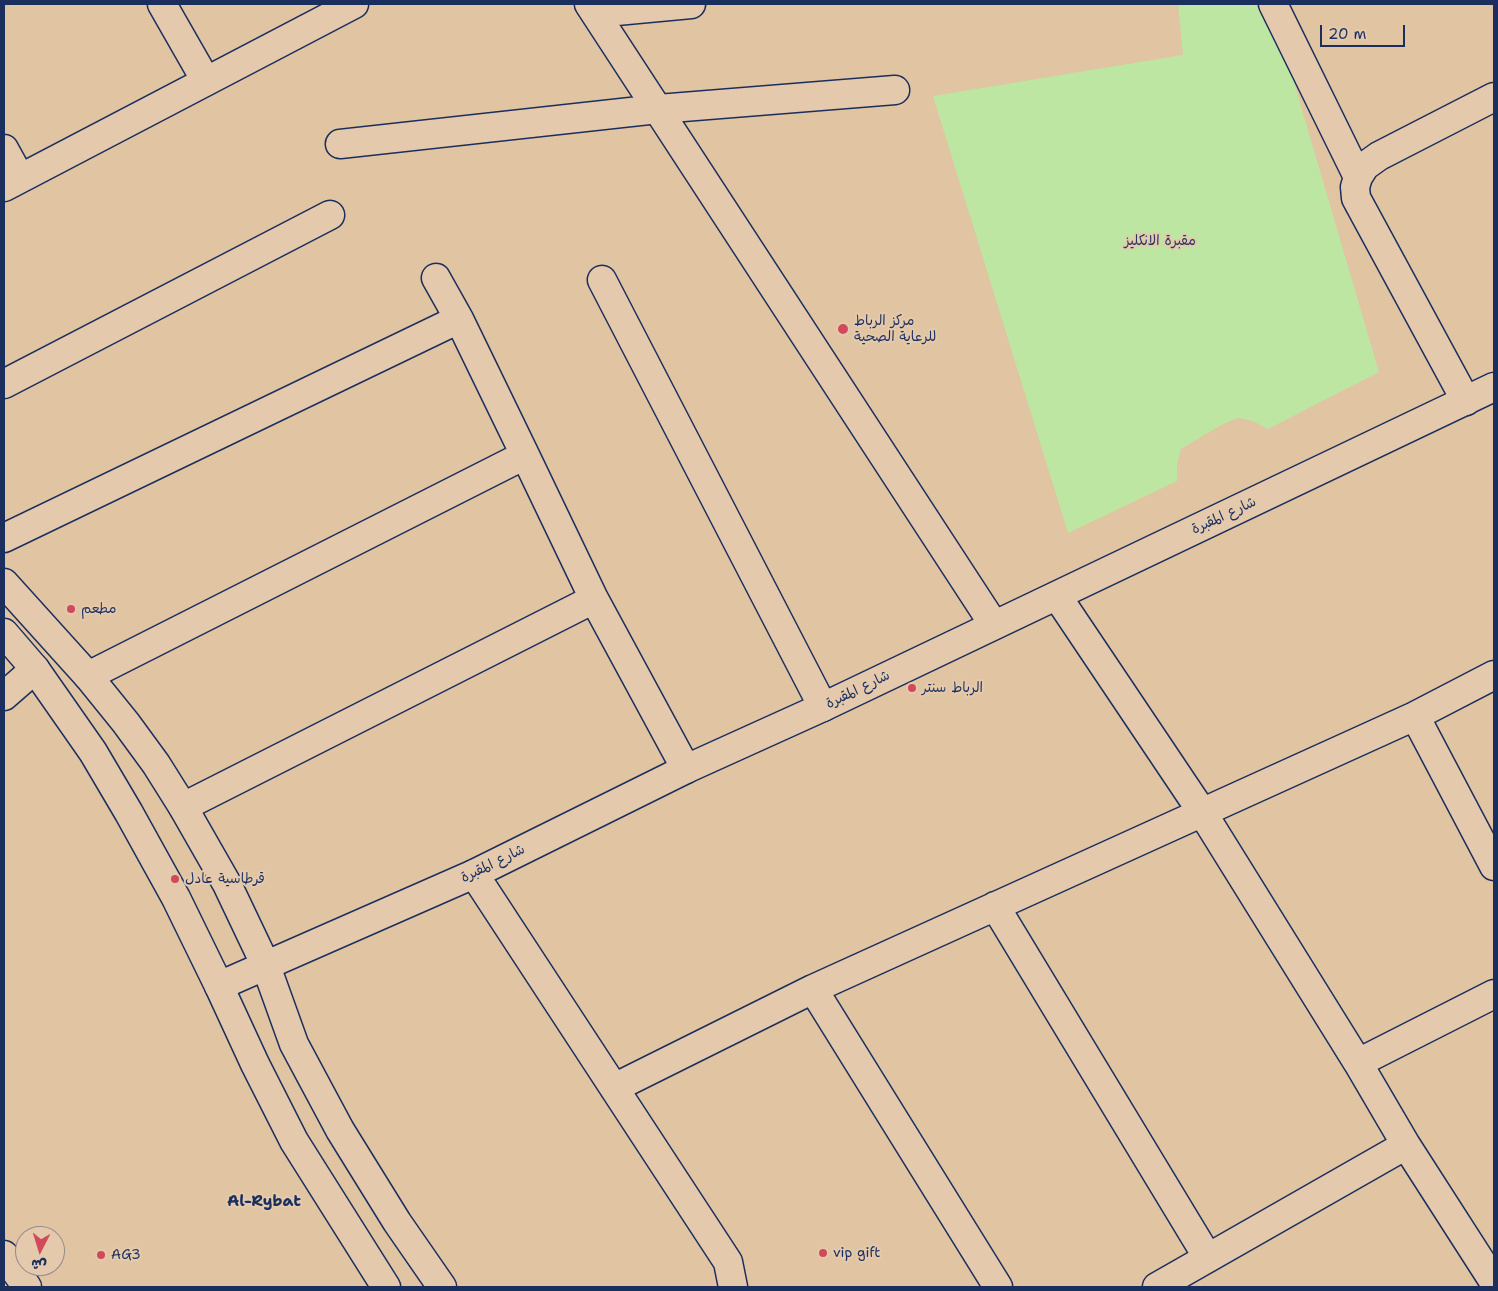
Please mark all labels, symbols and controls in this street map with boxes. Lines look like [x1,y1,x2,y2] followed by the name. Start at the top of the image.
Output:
[1323,15,1408,47] scale bar
[1328,24,1367,44] text: 20 m
[1124,233,1196,249] park label: مقبرة الانكليز
[854,313,936,346] place label: مركز الرباط للرعاية الصحية
[836,322,850,336] marker: مركز الرباط للرعاية الصحية
[1189,494,1259,538] street label: شارع المقبرة
[81,601,116,617] place label: مطعم
[65,603,77,615] marker: مطعم
[823,667,893,713] street label: شارع المقبرة
[922,680,983,696] place label: الرباط سنتر
[906,682,918,694] marker: الرباط سنتر
[458,841,528,887] street label: شارع المقبرة
[185,871,265,887] place label: قرطاسية عادل
[169,873,181,885] marker: قرطاسية عادل
[227,1192,301,1212] district label: Al-Rybat
[15,1226,65,1276] north arrow
[833,1245,880,1261] place label: vip gift
[111,1247,141,1263] place label: AG3
[817,1247,829,1259] marker: vip gift
[95,1249,107,1261] marker: AG3
[30,1255,47,1275] text: ش

